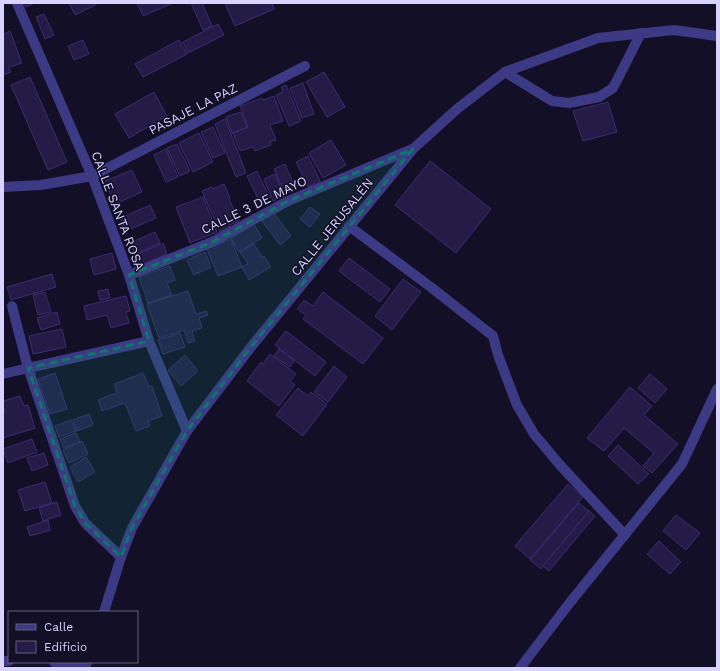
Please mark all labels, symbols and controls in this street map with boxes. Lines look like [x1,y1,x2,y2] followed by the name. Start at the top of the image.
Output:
[146,80,240,138] street label: PASAJE LA PAZ
[88,149,148,273] street label: CALLE SANTA ROSA
[199,173,309,237] street label: CALLE 3 DE MAYO
[287,174,376,279] street label: CALLE JERUSALÉN
[8,611,138,663] legend
[44,620,73,634] text: Calle
[44,640,87,654] text: Edificio

